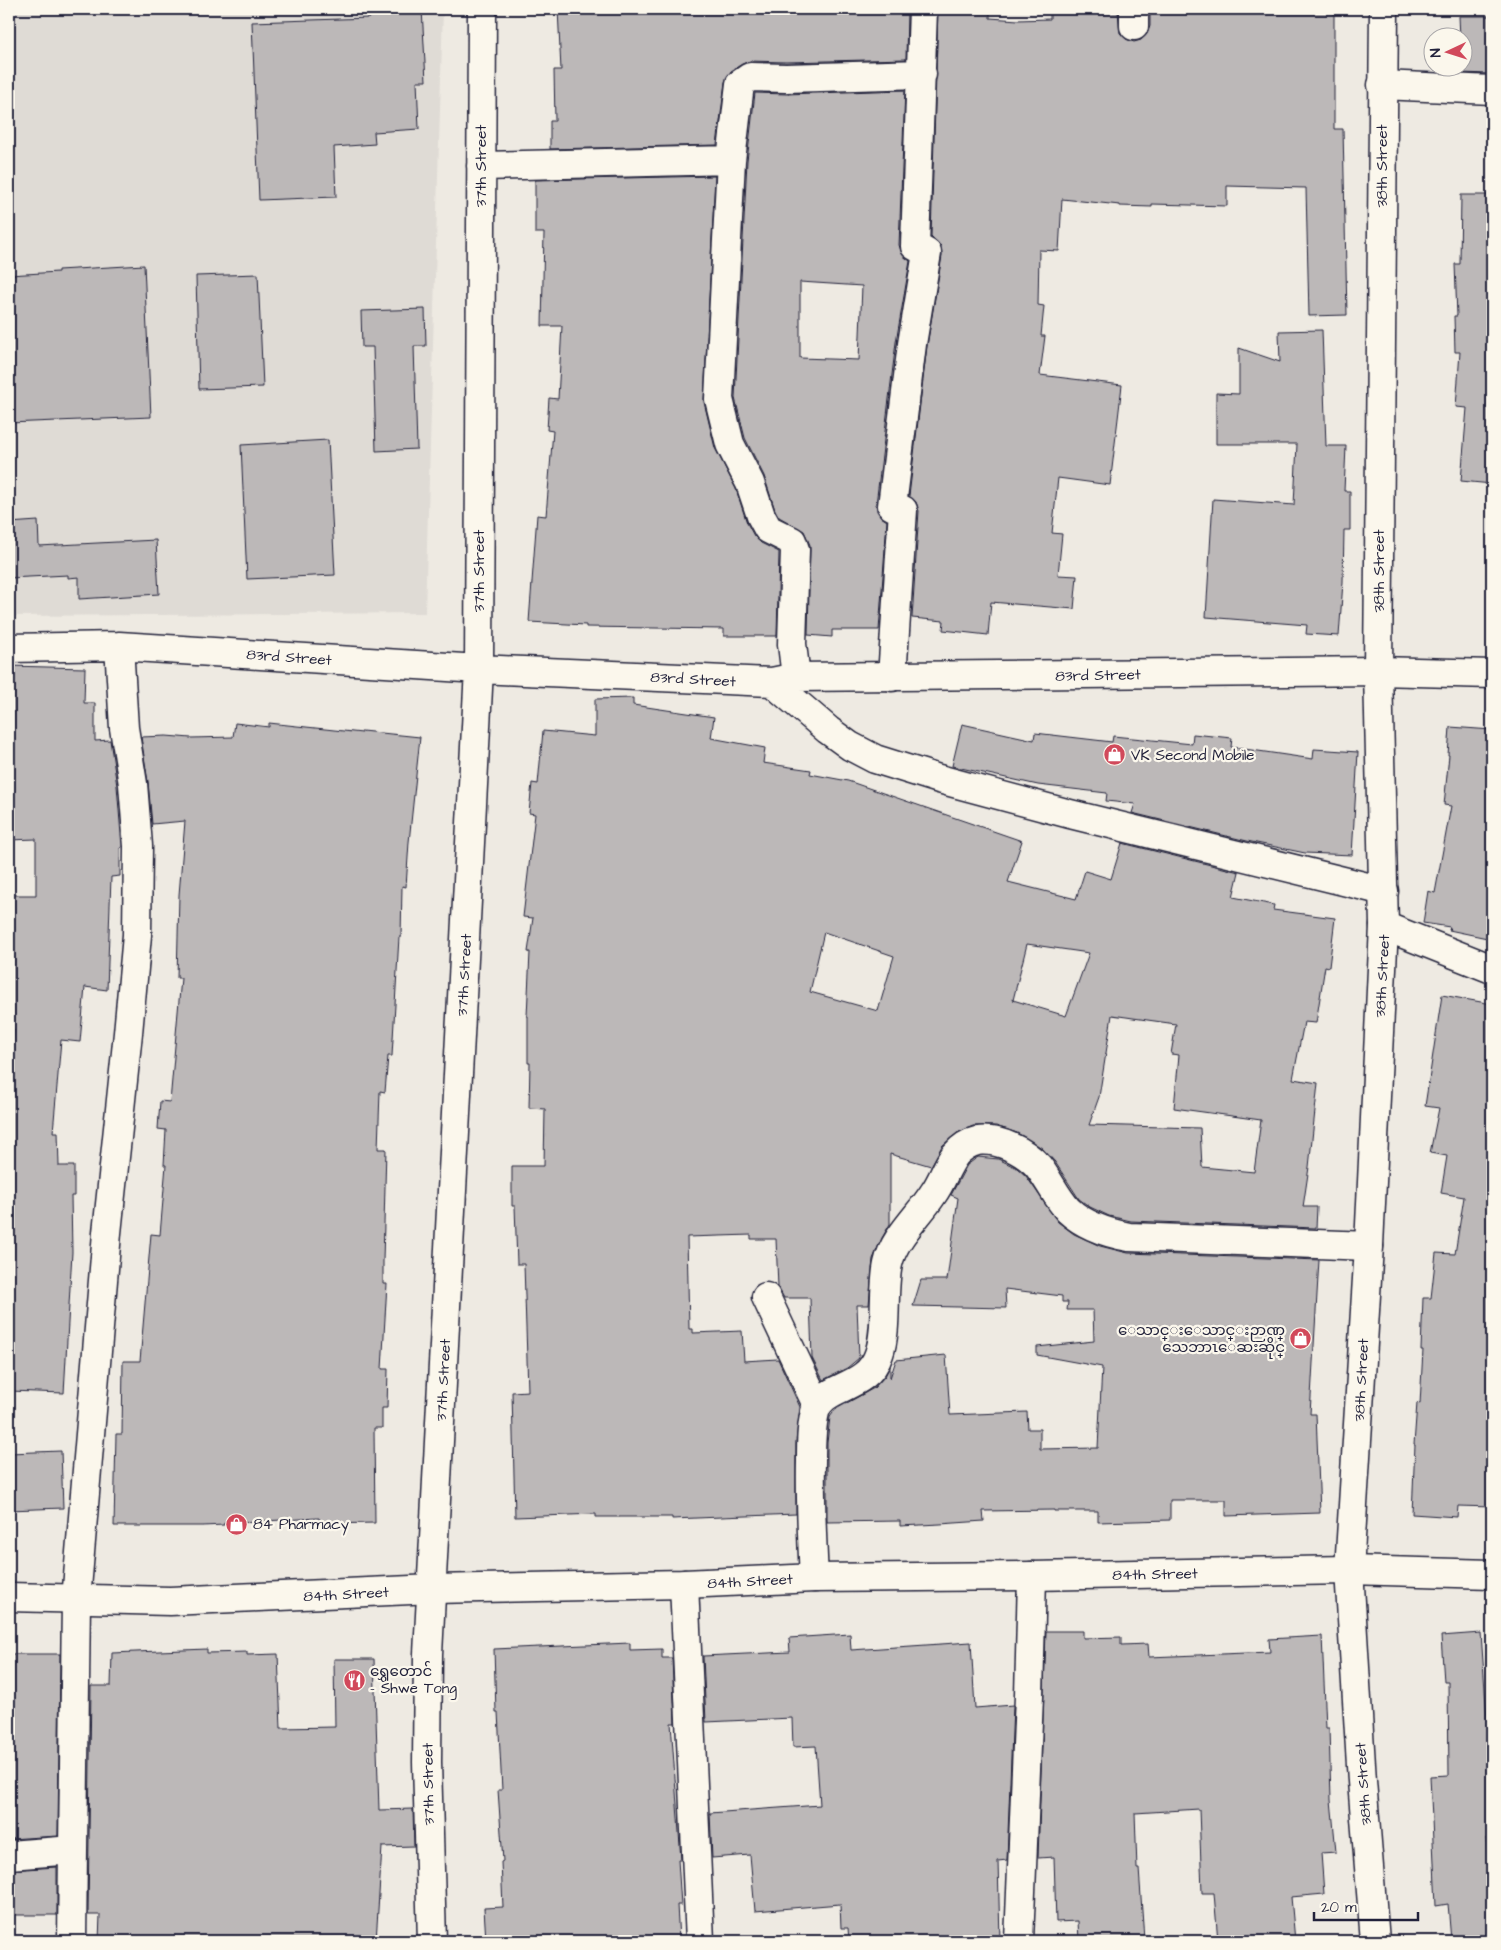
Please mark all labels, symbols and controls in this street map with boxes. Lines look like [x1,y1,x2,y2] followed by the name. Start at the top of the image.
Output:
[1424,28,1474,78] north arrow
[1426,48,1446,58] text: N
[1372,124,1393,208] street label: 38th Street
[471,125,492,207] street label: 37th Street
[1369,529,1390,613] street label: 38th Street
[469,530,490,612] street label: 37th Street
[246,644,332,671] street label: 83rd Street
[1055,664,1141,687] street label: 83rd Street
[650,667,736,692] street label: 83rd Street
[1103,743,1127,767] shop icon: VK Second Mobile
[1131,745,1254,766] place label: VK Second Mobile
[452,933,477,1017] street label: 37th Street
[1370,934,1395,1018] street label: 38th Street
[1118,1320,1285,1359] place label: ေသာင္းေသာင္းဉာဏ္ သေဘာၤေဆးဆိုင္
[1289,1327,1313,1351] shop icon: ေသာင္းေသာင္းဉာဏ္ သေဘာၤေဆးဆိုင္
[431,1338,456,1422] street label: 37th Street
[1349,1338,1374,1422] street label: 38th Street
[225,1512,249,1536] shop icon: 84 Pharmacy
[253,1514,349,1536] place label: 84 Pharmacy
[1112,1563,1198,1586] street label: 84th Street
[707,1569,793,1594] street label: 84th Street
[303,1582,389,1607] street label: 84th Street
[370,1661,457,1700] place label: ရွှေတောင် - Shwe Tong
[342,1668,366,1692] restaurant icon: ရွှေတောင် - Shwe Tong
[417,1742,440,1825] street label: 37th Street
[1350,1742,1377,1826] street label: 38th Street
[1314,1890,1417,1922] scale bar
[1321,1897,1357,1918] text: 20 m

